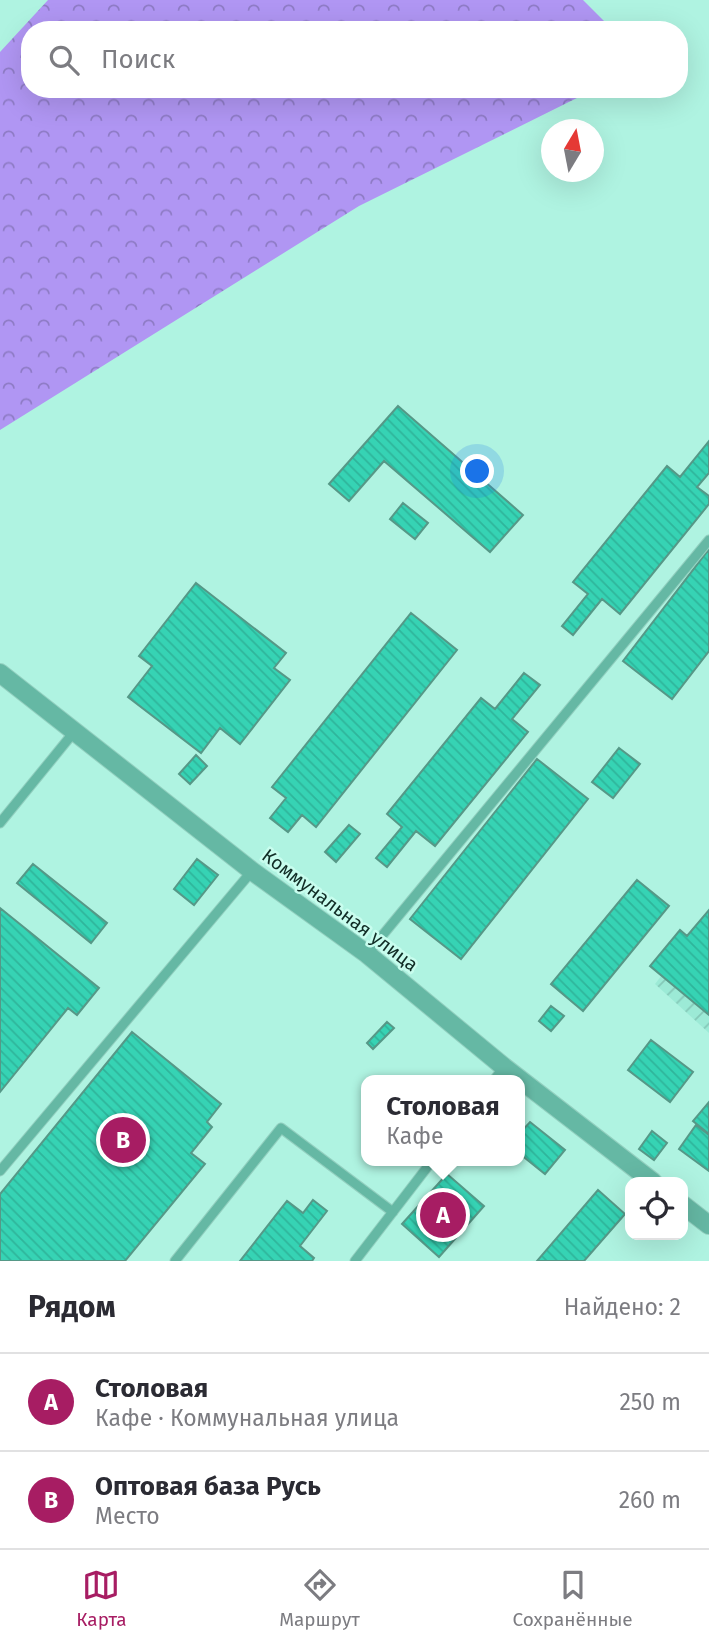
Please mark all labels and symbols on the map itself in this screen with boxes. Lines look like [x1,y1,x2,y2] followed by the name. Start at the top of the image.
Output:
[541,119,604,182] north arrow
[460,454,494,488] your location
[258,844,422,976] street label: Коммунальная улица
[100,1114,146,1166] pin: B
[420,1189,466,1241] pin: A

